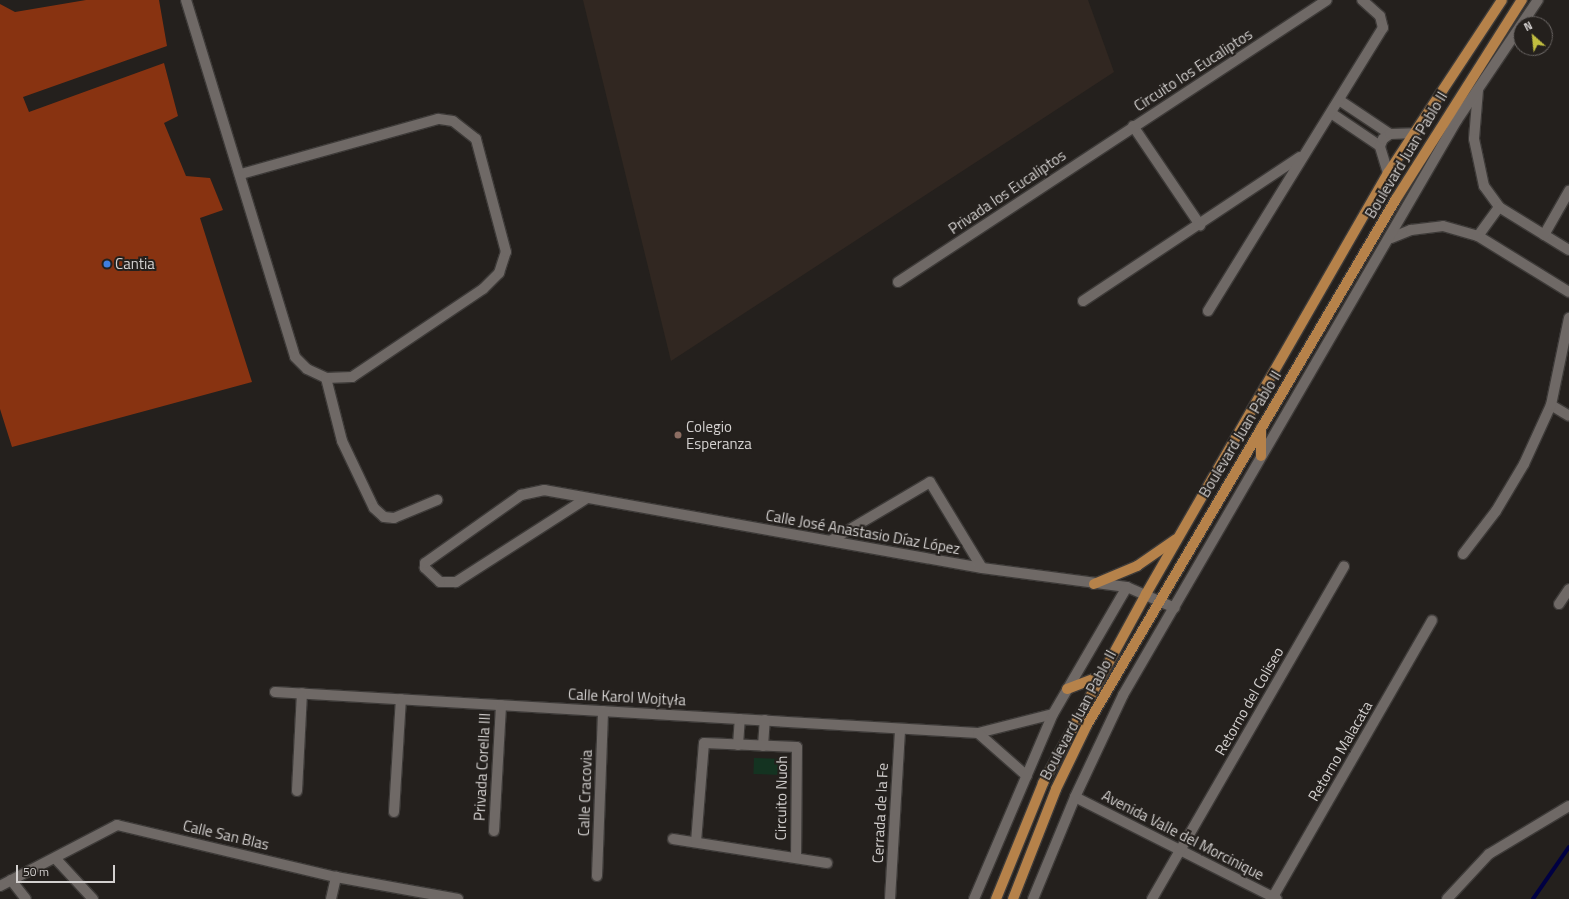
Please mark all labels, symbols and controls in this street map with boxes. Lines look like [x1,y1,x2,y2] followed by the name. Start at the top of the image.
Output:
[1513,16,1553,56] north arrow
[1521,17,1535,35] text: N
[1130,25,1256,115] street label: Circuito los Eucaliptos
[1361,89,1451,221] street label: Boulevard Juan Pablo II
[945,146,1069,238] street label: Privada los Eucaliptos
[115,255,155,273] place label: Cantia
[102,259,112,269] marker: Cantia
[1195,368,1285,500] street label: Boulevard Juan Pablo II
[686,417,752,452] place label: Colegio Esperanza
[673,430,683,440] marker: Colegio Esperanza
[764,506,962,558] street label: Calle José Anastasio Díaz López
[1211,644,1287,758] street label: Retorno del Coliseo
[1036,647,1120,783] street label: Boulevard Juan Pablo II
[568,685,686,709] street label: Calle Karol Wojtyła
[1304,698,1376,804] street label: Retorno Malacata
[470,713,494,821] street label: Privada Corella III
[574,749,596,837] street label: Calle Cracovia
[771,755,791,841] street label: Circuito Nuoh
[868,762,892,864] street label: Cerrada de la Fe
[1099,786,1267,884] street label: Avenida Valle del Morcinique
[181,816,271,854] street label: Calle San Blas
[18,857,117,883] scale bar
[23,862,49,881] text: 50 m

